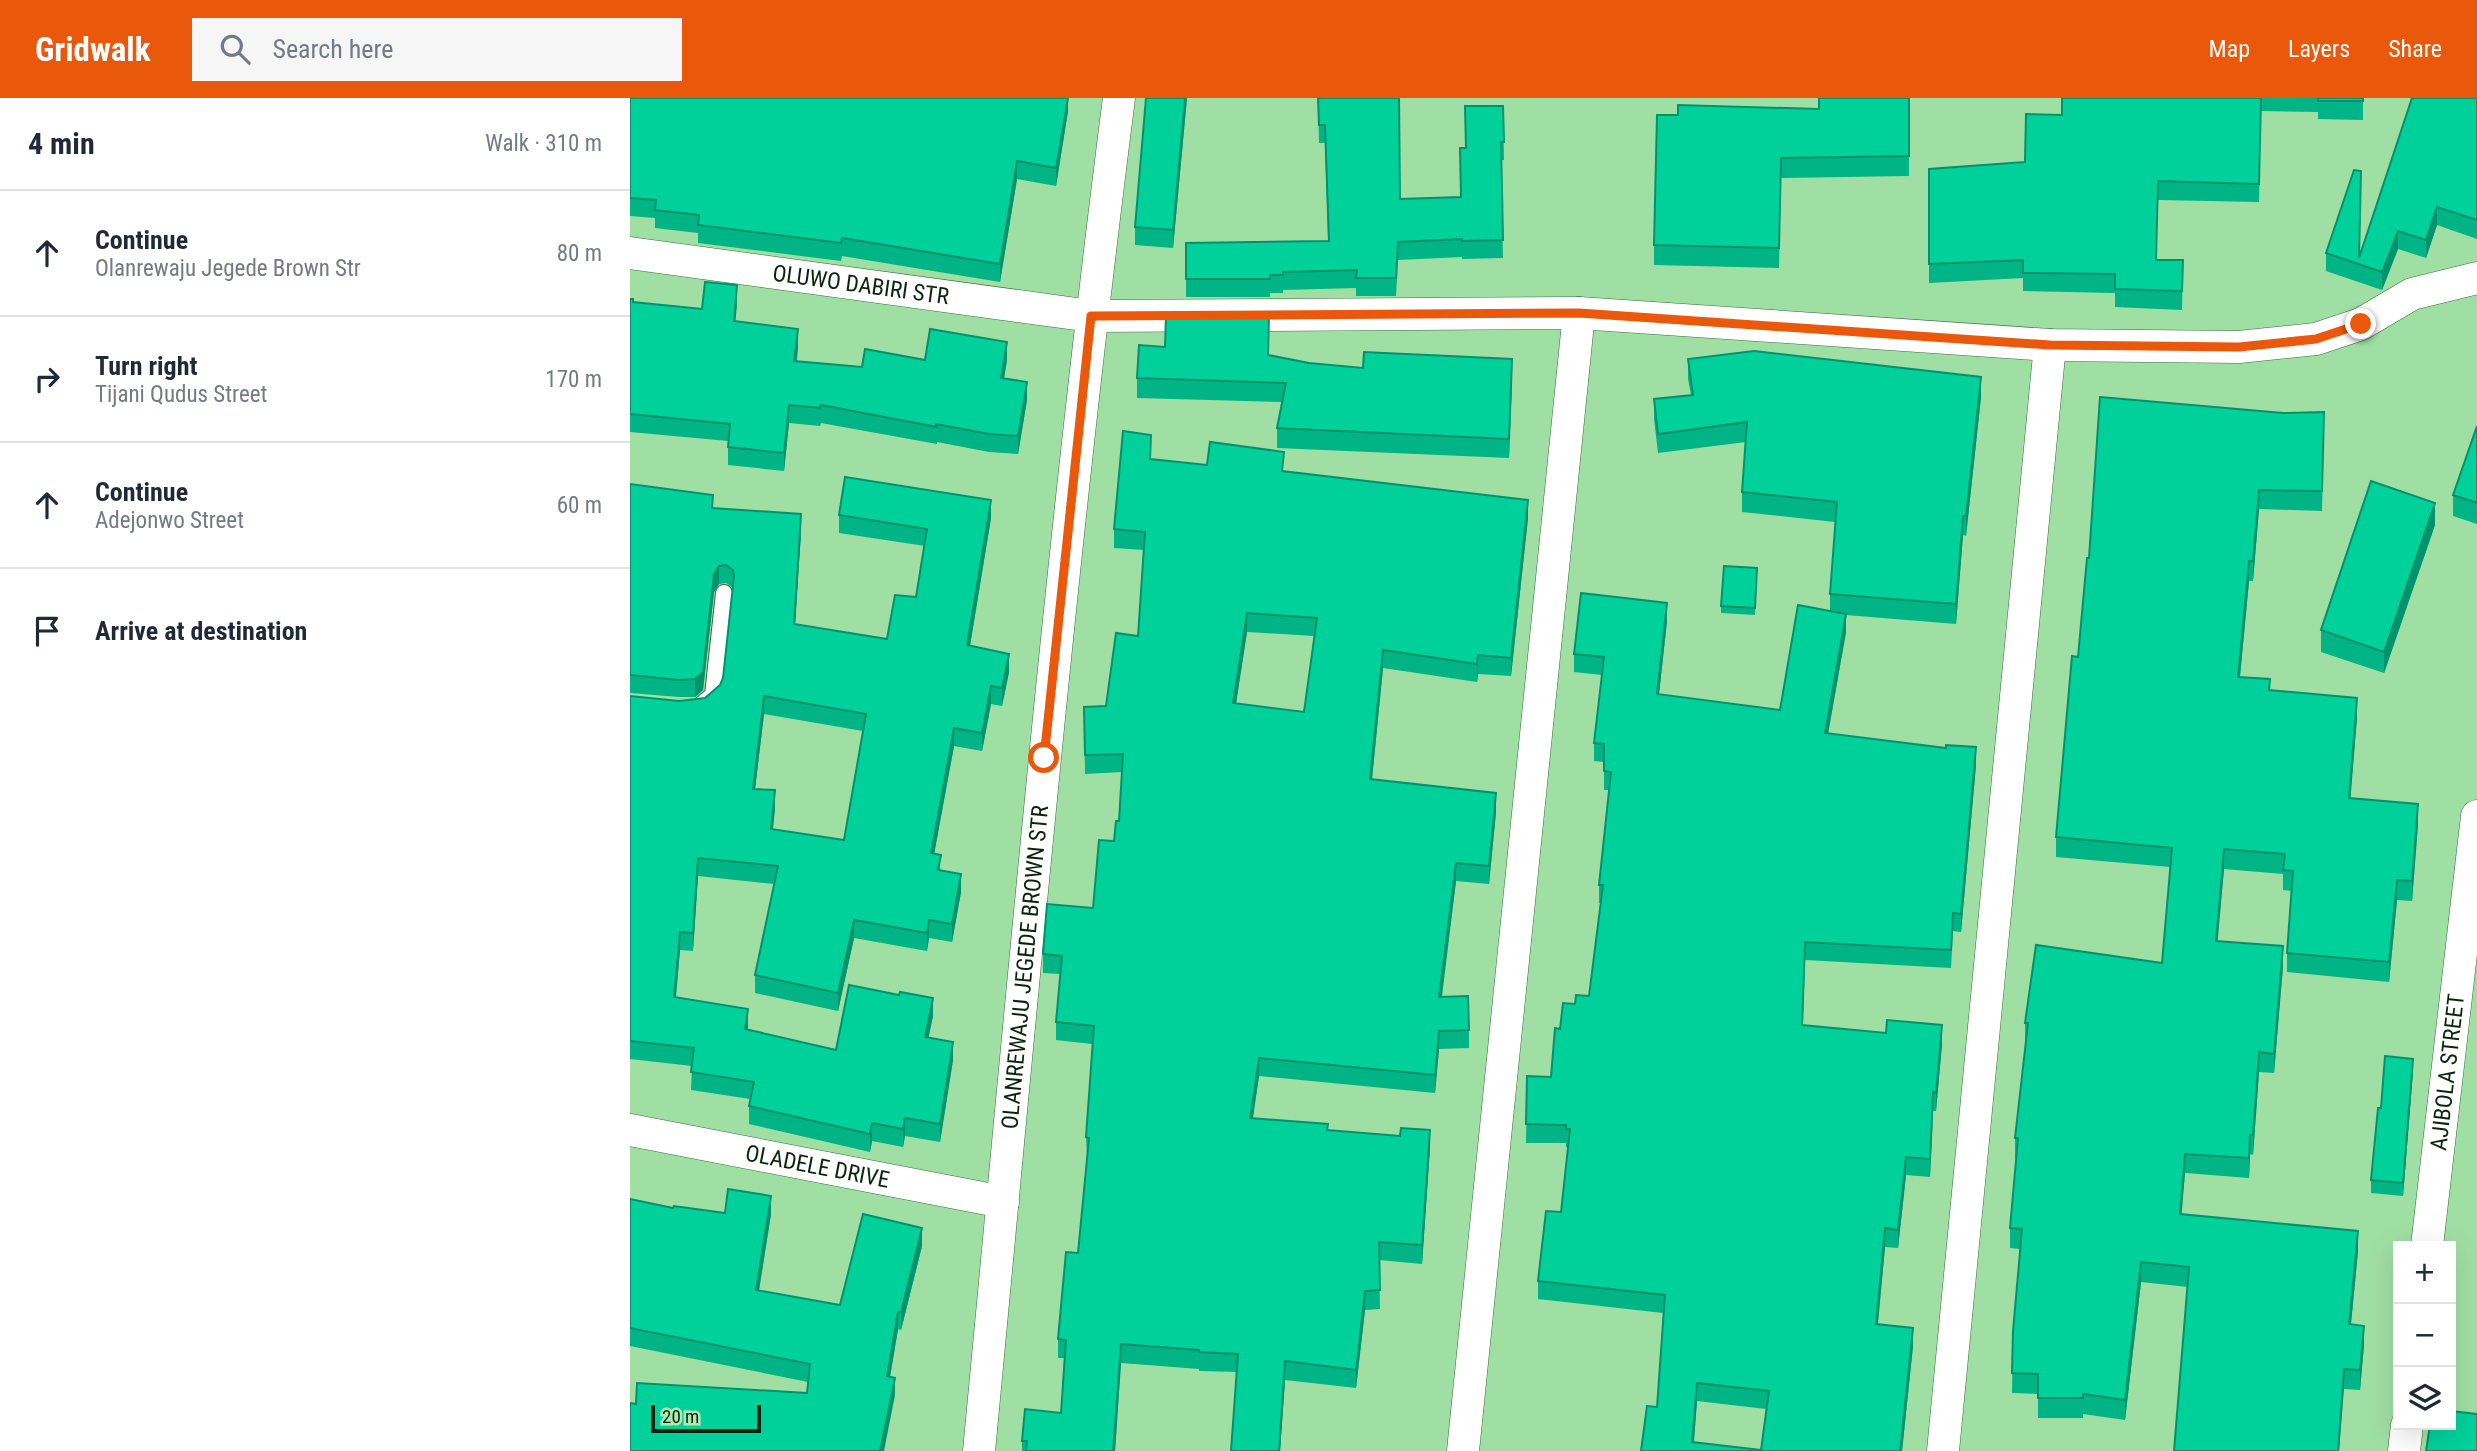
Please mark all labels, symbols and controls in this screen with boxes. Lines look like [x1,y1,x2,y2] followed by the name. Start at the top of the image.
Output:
[192,18,682,81] search box
[35,30,150,69] text: Gridwalk
[216,30,254,68] icon: search
[272,34,393,64] text: Search here
[2209,35,2250,63] text: Map
[2288,35,2350,63] text: Layers
[2388,35,2442,63] text: Share
[28,126,95,161] text: 4 min
[485,130,602,157] text: Walk · 310 m
[95,225,188,255] text: Continue
[28,234,66,272] icon: ahead
[557,240,602,267] text: 80 m
[95,255,361,282] text: Olanrewaju Jegede Brown Str
[771,259,951,310] street label: OLUWO DABIRI STR
[2345,308,2376,339] route end
[95,351,197,381] text: Turn right
[28,360,66,398] icon: right
[545,366,602,393] text: 170 m
[95,381,267,408] text: Tijani Qudus Street
[95,477,188,507] text: Continue
[28,486,66,524] icon: ahead
[557,492,602,519] text: 60 m
[95,507,244,534] text: Adejonwo Street
[28,612,66,650] icon: arrive
[95,616,307,646] text: Arrive at destination
[1028,742,1059,773] route start
[996,804,1054,1130] street label: OLANREWAJU JEGEDE BROWN STR
[2425,992,2470,1152] street label: AJIBOLA STREET
[743,1139,892,1193] street label: OLADELE DRIVE
[2393,1241,2456,1430] map controls
[2393,1241,2456,1304] button: +
[2393,1304,2456,1367] button: −
[2393,1367,2456,1430] button: layers
[651,1402,761,1434] scale bar
[662,1405,699,1428] text: 20 m

